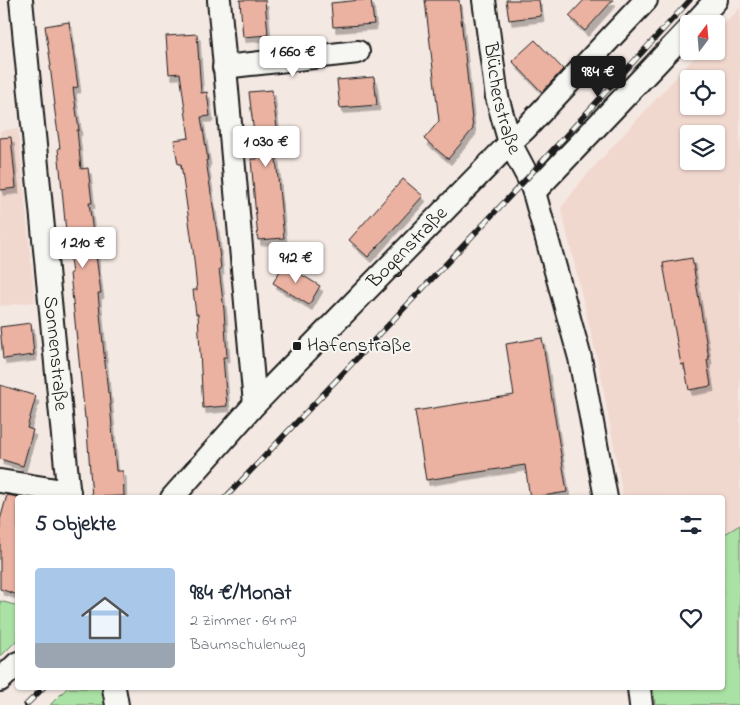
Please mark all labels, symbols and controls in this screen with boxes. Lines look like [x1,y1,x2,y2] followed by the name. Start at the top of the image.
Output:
[680,15,725,60] north arrow
[680,15,725,170] map controls
[247,36,339,78] pin: 1 660 €
[270,40,316,64] text: 1 660 €
[475,40,528,160] street label: Blücherstraße
[563,56,633,98] pin: 984 €
[582,60,614,84] text: 984 €
[680,70,725,115] button: locate
[680,125,725,170] button: layers
[220,126,312,168] pin: 1 030 €
[244,130,288,154] text: 1 030 €
[360,200,455,296] street label: Bogenstraße
[37,226,129,269] pin: 1 210 €
[61,231,105,255] text: 1 210 €
[261,242,331,284] pin: 912 €
[279,246,313,270] text: 912 €
[35,295,75,412] street label: Sonnenstraße
[307,332,411,361] place label: Hafenstraße
[291,340,303,352] marker: Hafenstraße
[35,510,116,540] text: 5 Objekte
[677,511,705,539] icon: filters
[190,579,292,609] text: 984 €/Monat
[75,588,135,648] icon: home
[677,604,705,632] icon: heart
[190,609,297,633] text: 2 Zimmer · 64 m²
[190,633,306,657] text: Baumschulenweg

